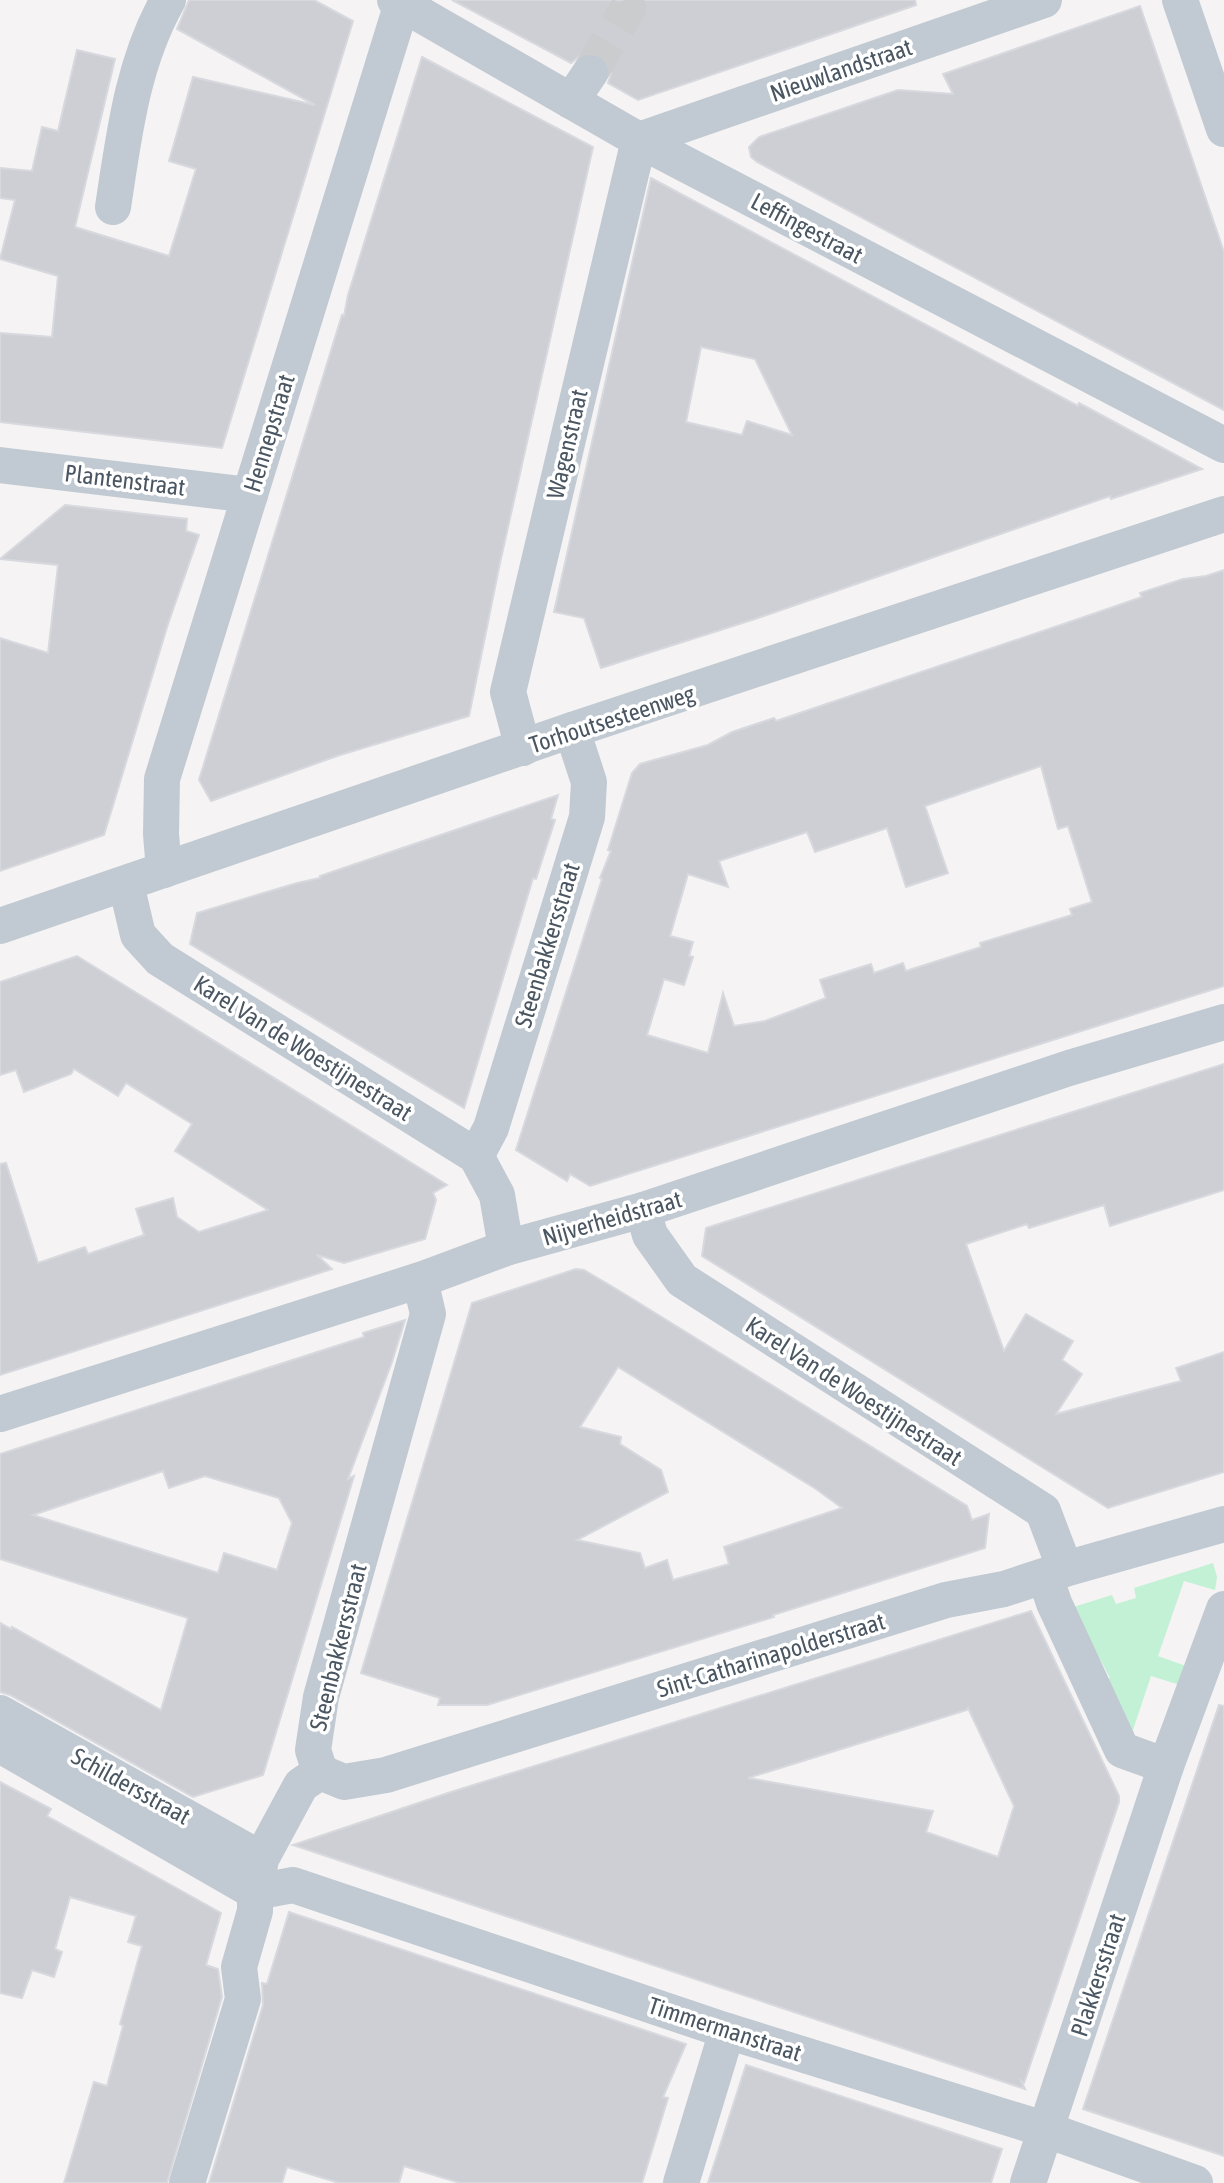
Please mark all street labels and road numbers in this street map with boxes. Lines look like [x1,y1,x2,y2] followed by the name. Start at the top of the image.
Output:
[767,33,916,107] street label: Nieuwlandstraat
[747,187,867,269] street label: Leffingestraat
[238,371,300,495] street label: Hennepstraat
[541,387,593,501] street label: Wagenstraat
[63,459,187,501] street label: Plantenstraat
[526,679,699,758] street label: Torhoutsesteenweg
[509,859,585,1031] street label: Steenbakkersstraat
[189,970,417,1126] street label: Karel Van de Woestijnestraat
[539,1185,685,1251] street label: Nijverheidstraat
[741,1311,967,1471] street label: Karel Van de Woestijnestraat
[304,1561,372,1733] street label: Steenbakkersstraat
[654,1607,888,1702] street label: Sint-Catharinapolderstraat
[67,1742,195,1830] street label: Schildersstraat
[1065,1910,1131,2040] street label: Plakkersstraat
[645,1992,805,2066] street label: Timmermanstraat

